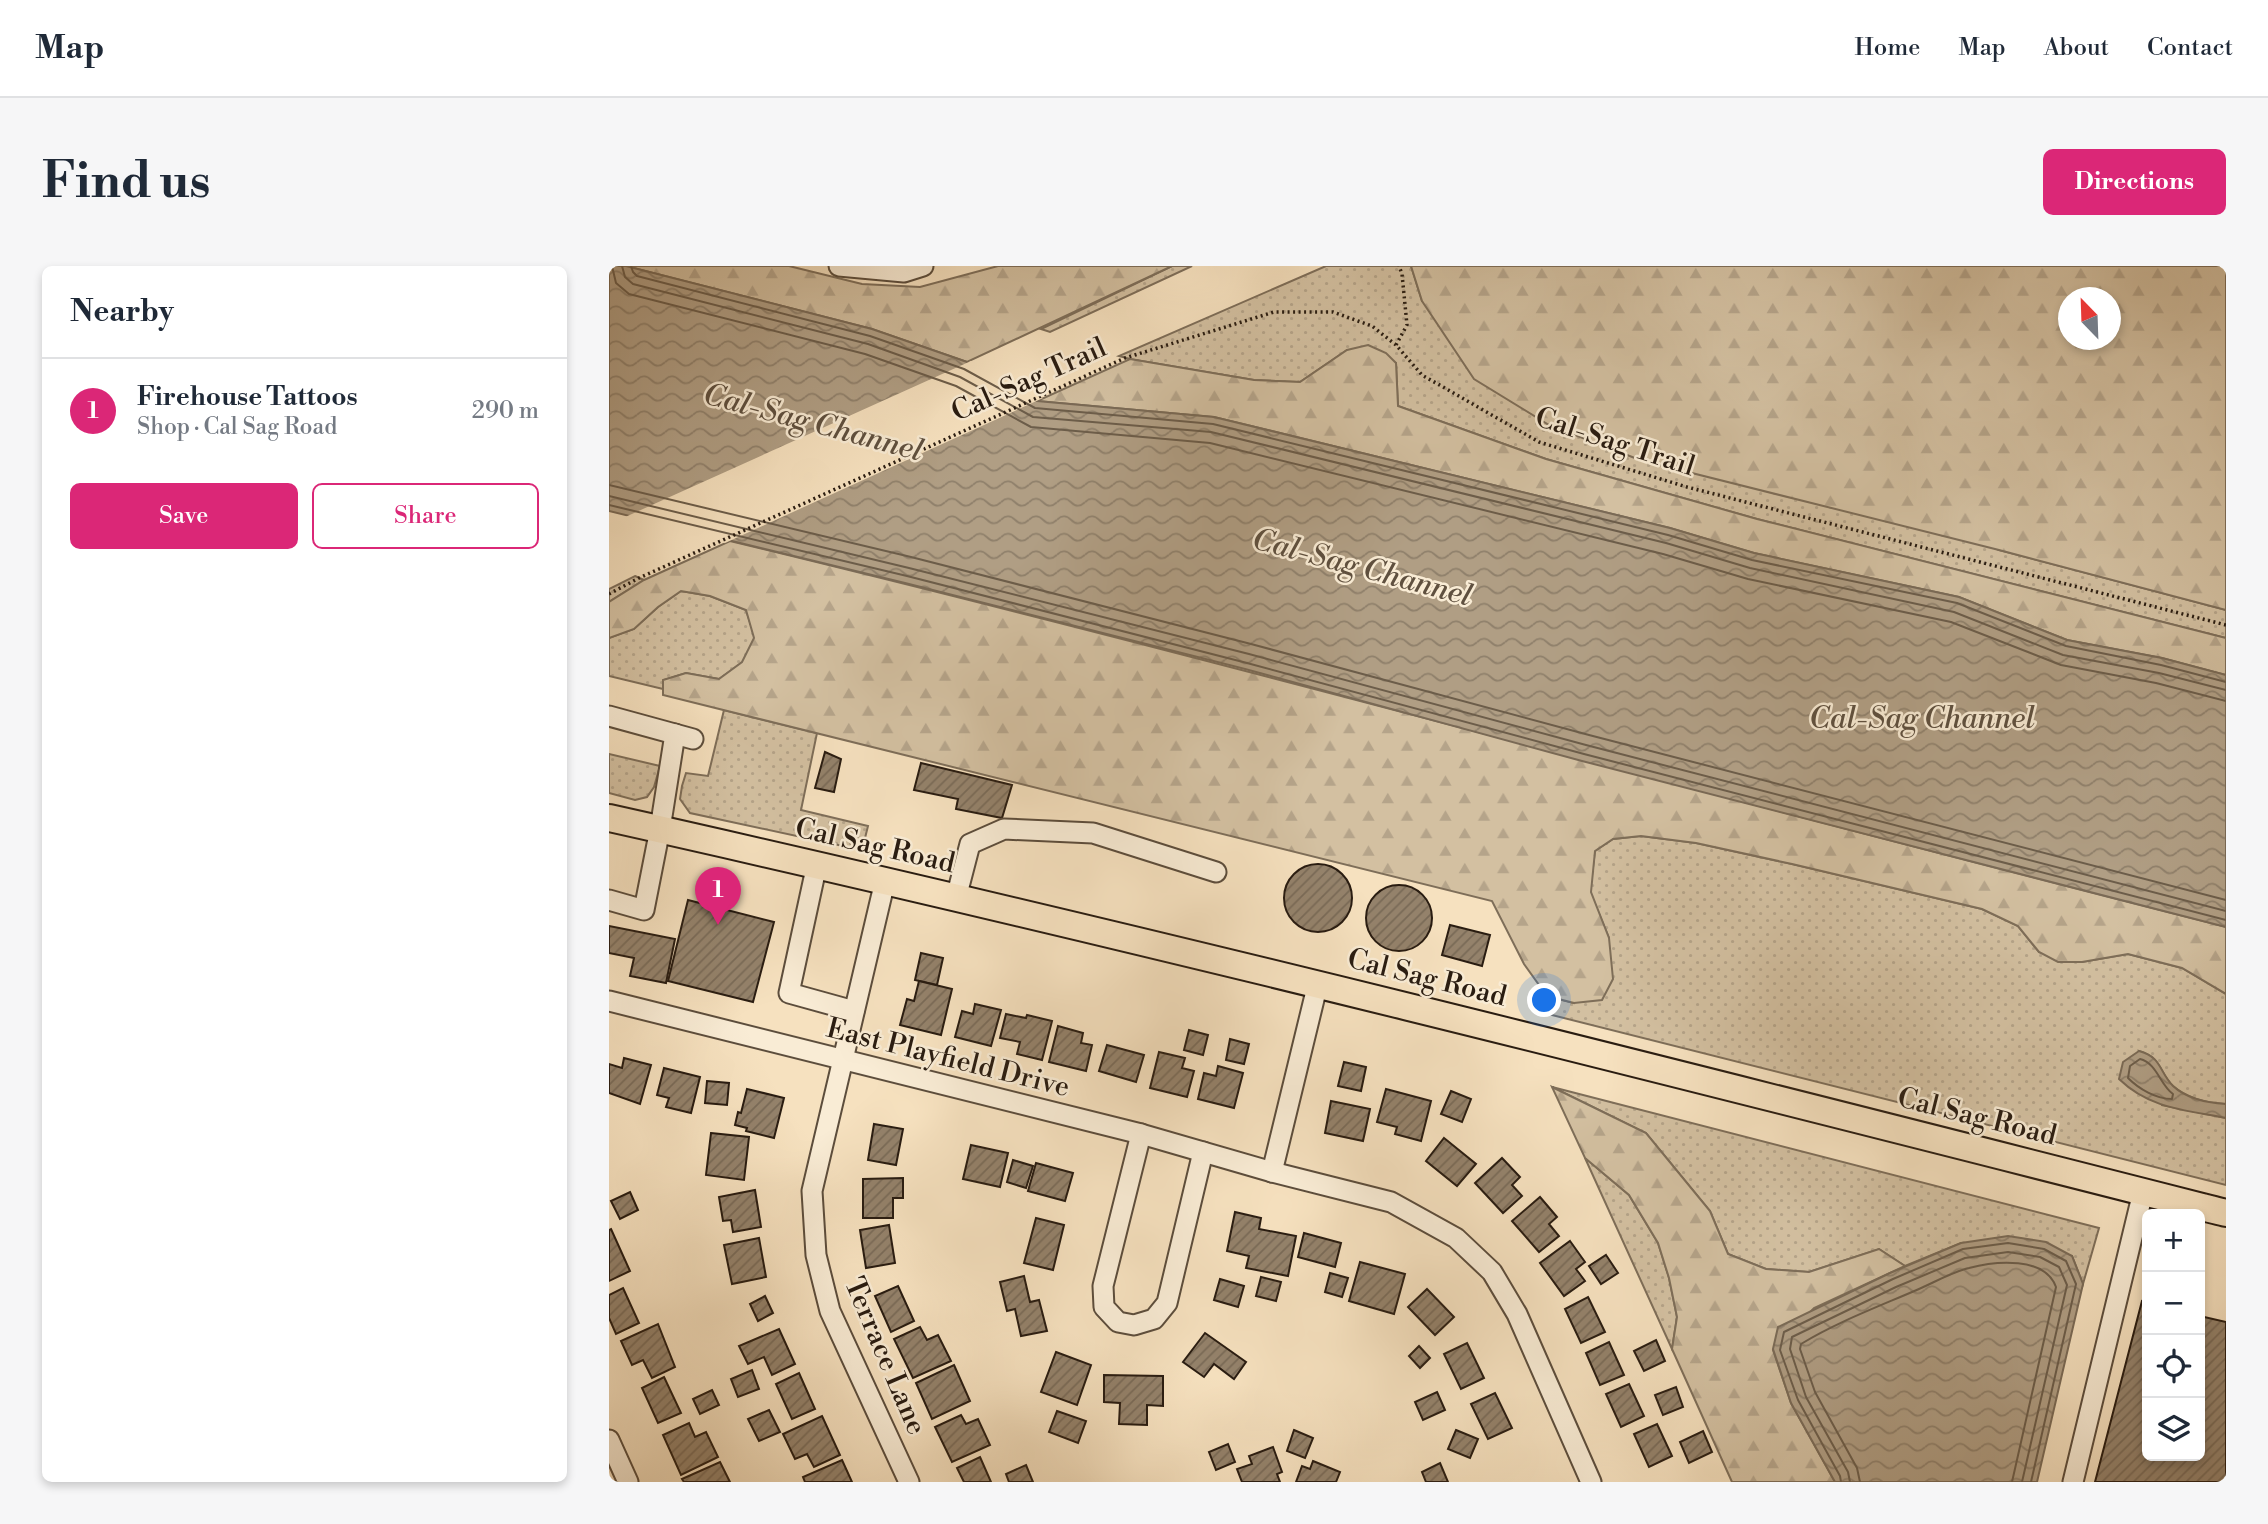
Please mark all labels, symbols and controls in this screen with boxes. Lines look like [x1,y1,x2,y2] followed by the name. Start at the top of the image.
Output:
[35,28,104,69] text: Map
[1855,33,1920,63] text: Home
[1958,33,2006,63] text: Map
[2044,33,2109,63] text: About
[2147,33,2233,63] text: Contact
[2043,149,2226,215] button: Directions
[42,152,211,213] text: Find us
[2058,287,2121,350] north arrow
[70,293,174,331] text: Nearby
[946,330,1112,430] street label: Cal-Sag Trail
[699,375,927,471] water label: Cal-Sag Channel
[137,381,358,413] text: Firehouse Tattoos
[87,397,99,425] text: 1
[472,397,539,425] text: 290 m
[1531,400,1699,484] street label: Cal-Sag Trail
[137,413,337,441] text: Shop · Cal Sag Road
[70,483,298,549] button: Save
[312,483,539,549] button: Share
[1248,520,1476,616] water label: Cal-Sag Channel
[1809,700,2035,738] water label: Cal-Sag Channel
[792,811,958,881] street label: Cal Sag Road
[695,867,741,925] pin: 1
[1344,941,1510,1015] street label: Cal Sag Road
[1527,983,1561,1017] your location
[823,1011,1073,1105] street label: East Playfield Drive
[1894,1080,2060,1154] street label: Cal Sag Road
[2142,1209,2205,1461] map controls
[2142,1209,2205,1272] button: +
[836,1272,934,1440] street label: Terrace Lane
[2142,1272,2205,1335] button: −
[2142,1335,2205,1398] button: locate
[2142,1398,2205,1461] button: layers

